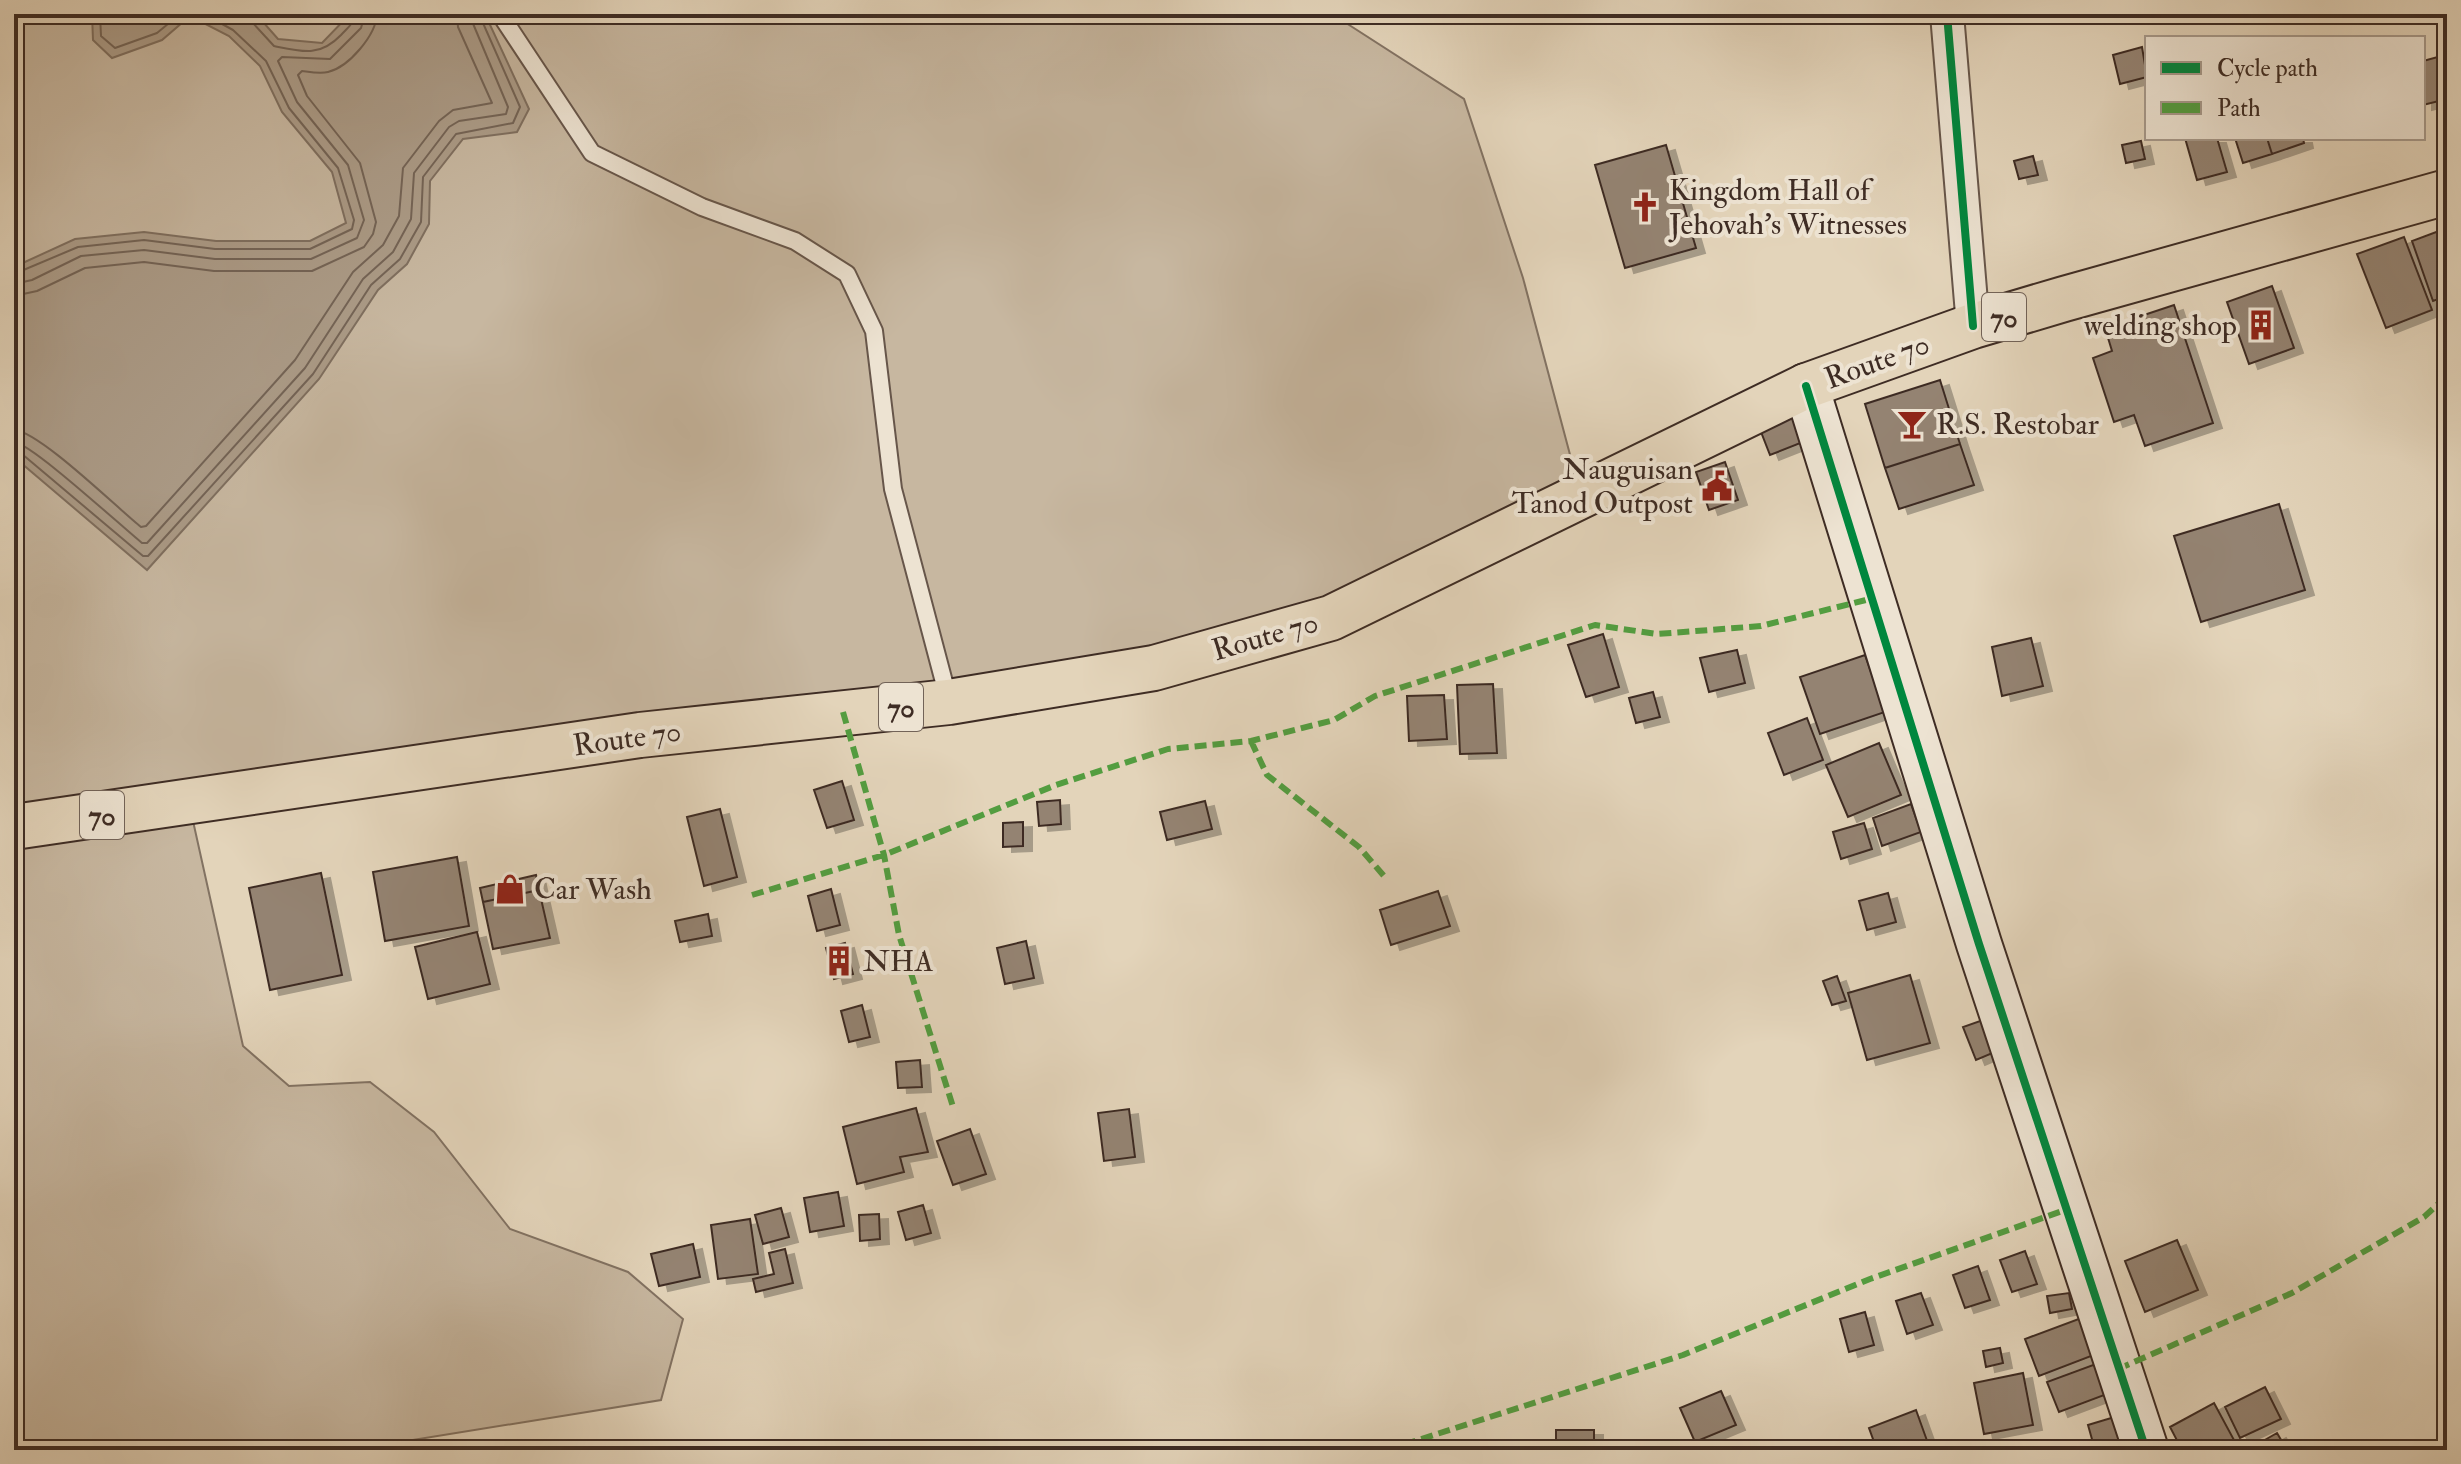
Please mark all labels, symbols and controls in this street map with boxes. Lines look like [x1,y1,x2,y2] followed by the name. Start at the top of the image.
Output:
[2145,36,2425,140] legend
[2217,53,2318,84] text: Cycle path
[2217,93,2261,124] text: Path
[1668,172,1907,243] place label: Kingdom Hall of Jehovah's Witnesses
[1628,190,1662,224] church icon: Kingdom Hall of Jehovah's Witnesses
[1982,293,2026,341] road number: 70
[2084,307,2237,344] place label: welding shop
[2244,308,2278,342] building icon: welding shop
[1820,325,1935,397] street label: Route 70
[1936,406,2099,443] place label: R.S. Restobar
[1895,407,1929,441] bar icon: R.S. Restobar
[1512,451,1693,522] place label: Nauguisan Tanod Outpost
[1700,469,1734,503] public building icon: Nauguisan Tanod Outpost
[1208,604,1322,669] street label: Route 70
[879,683,923,731] road number: 70
[571,713,683,764] street label: Route 70
[80,791,124,839] road number: 70
[534,871,652,908] place label: Car Wash
[493,872,527,906] shop icon: Car Wash
[863,943,934,980] place label: NHA
[822,944,856,978] building icon: NHA

